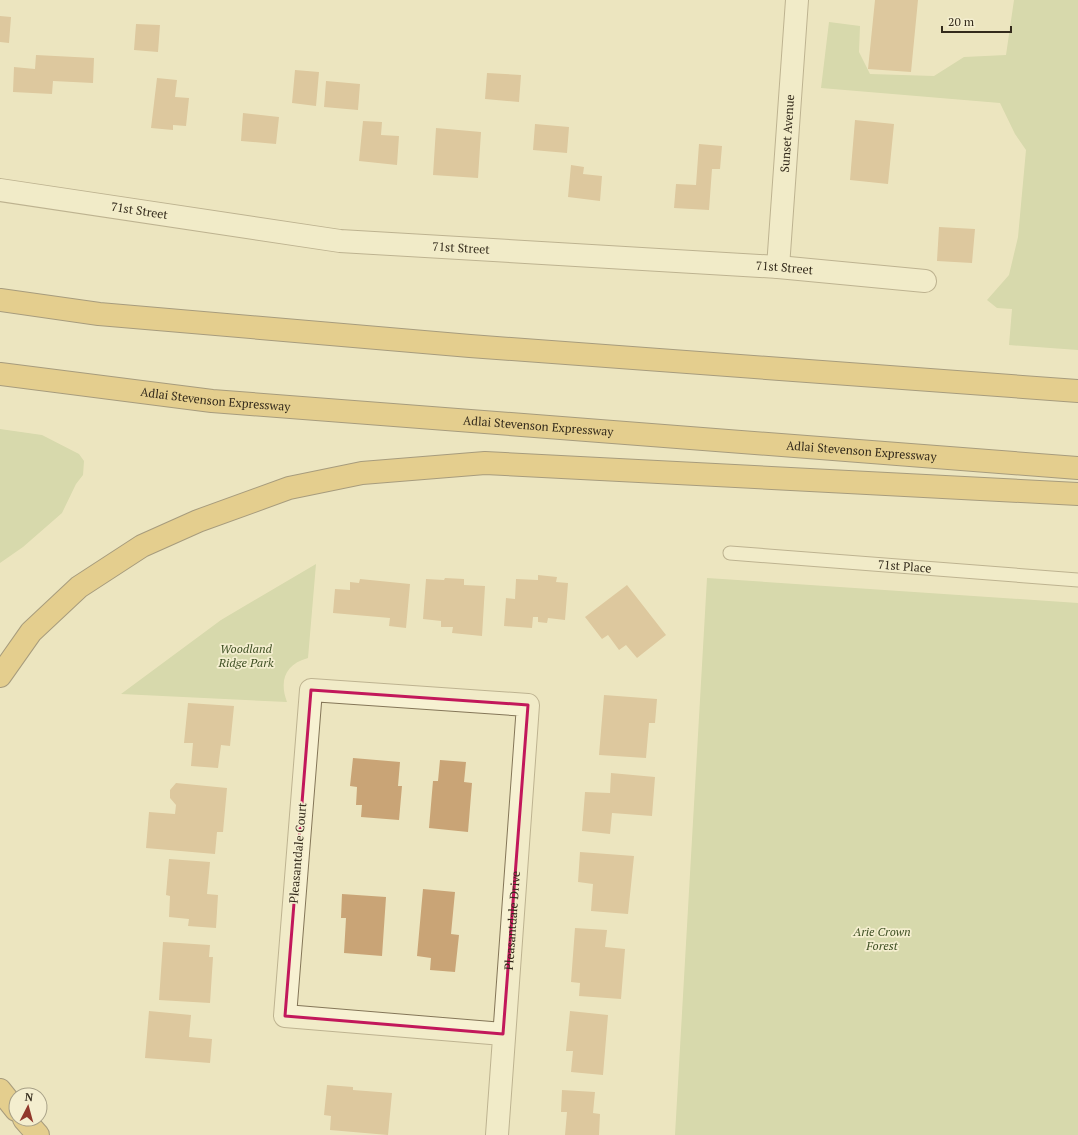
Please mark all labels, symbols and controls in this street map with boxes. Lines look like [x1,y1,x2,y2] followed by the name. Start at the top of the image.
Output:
[942,8,1011,34] scale bar
[948,14,975,29] text: 20 m
[777,94,797,173] street label: Sunset Avenue
[110,199,170,222] street label: 71st Street
[432,238,491,257] street label: 71st Street
[755,258,814,277] street label: 71st Street
[140,384,292,414] street label: Adlai Stevenson Expressway
[463,412,615,439] street label: Adlai Stevenson Expressway
[786,437,938,464] street label: Adlai Stevenson Expressway
[877,556,932,576] street label: 71st Place
[217,641,274,670] park label: Woodland Ridge Park
[286,801,309,904] street label: Pleasantdale Court
[501,870,523,971] street label: Pleasantdale Drive
[852,924,911,953] park label: Arie Crown Forest
[8,1087,48,1127] north arrow
[24,1090,35,1105] text: N

